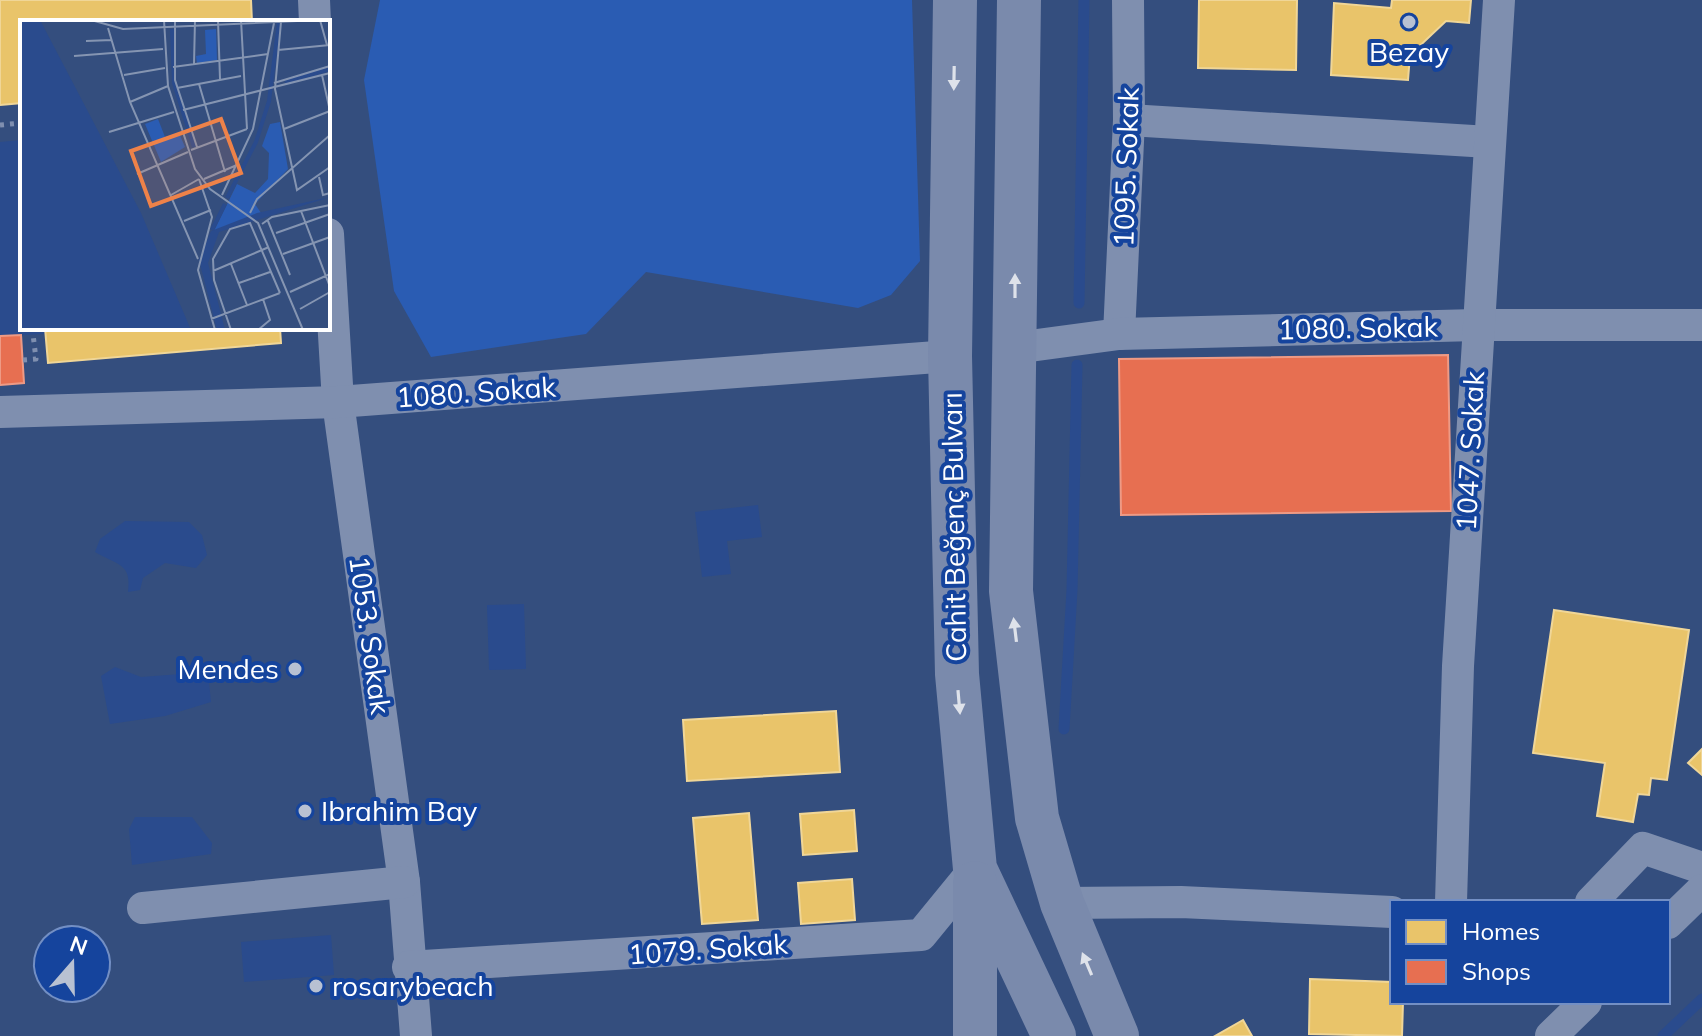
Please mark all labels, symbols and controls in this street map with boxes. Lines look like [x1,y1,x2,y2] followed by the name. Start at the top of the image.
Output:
[1400,13,1418,31] marker: Bezay
[20,20,330,330] inset map
[1369,34,1449,69] place label: Bezay
[948,66,960,91] one-way arrow
[1105,86,1146,247] street label: 1095. Sokak
[1009,273,1021,298] one-way arrow
[1278,309,1439,346] street label: 1080. Sokak
[395,368,557,415] street label: 1080. Sokak
[1448,370,1491,532] street label: 1047. Sokak
[934,392,973,662] street label: Cahit Beğenç Bulvarı
[342,553,399,717] street label: 1053. Sokak
[1009,617,1022,642] one-way arrow
[177,651,279,686] place label: Mendes
[286,660,304,678] marker: Mendes
[953,690,966,715] one-way arrow
[321,793,478,828] place label: Ibrahim Bay
[296,802,314,820] marker: Ibrahim Bay
[1390,900,1670,1004] legend
[1462,916,1540,946] text: Homes
[32,924,112,1004] north arrow
[627,925,789,972] street label: 1079. Sokak
[66,929,91,961] text: N
[1081,952,1094,976] one-way arrow
[1462,956,1531,986] text: Shops
[332,968,494,1003] place label: rosarybeach
[307,977,325,995] marker: rosarybeach

